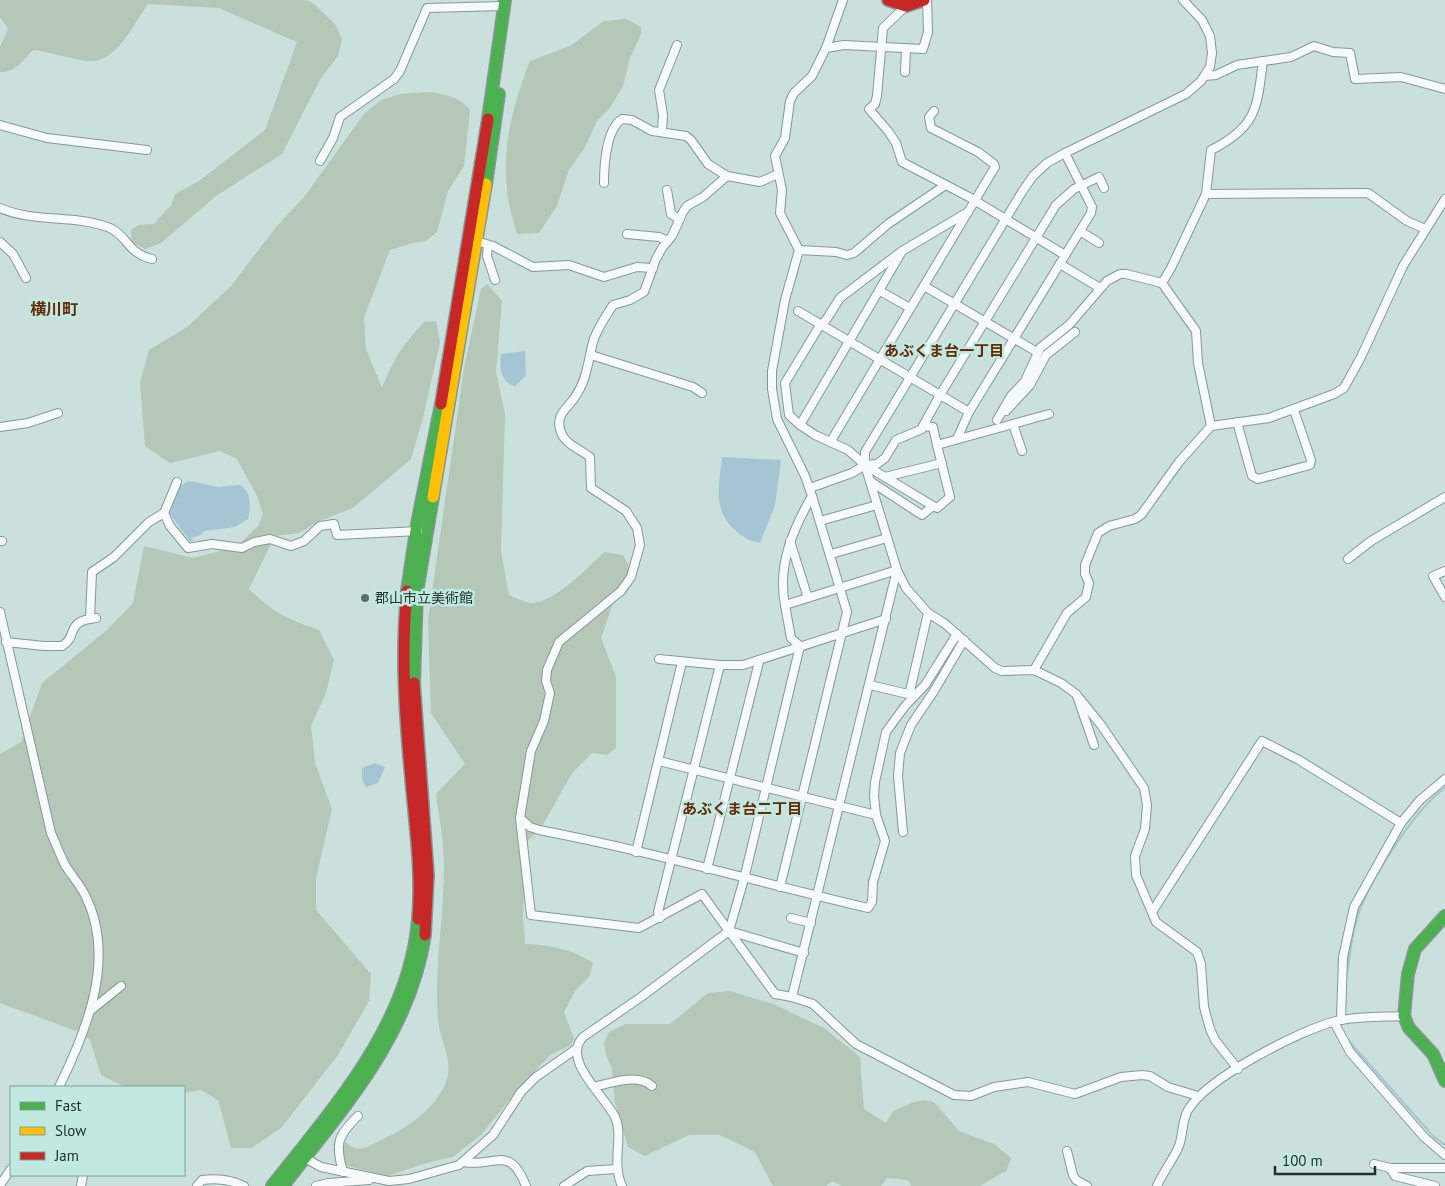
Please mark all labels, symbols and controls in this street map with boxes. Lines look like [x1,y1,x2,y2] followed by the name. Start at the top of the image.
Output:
[30,299,78,319] district label: 横川町
[884,341,1004,360] district label: あぶくま台一丁目
[375,589,473,607] place label: 郡山市立美術館
[359,592,371,604] marker: 郡山市立美術館
[682,799,802,818] district label: あぶくま台二丁目
[10,1086,185,1176] legend
[55,1096,82,1115] text: Fast
[55,1121,86,1140] text: Slow
[1275,1144,1375,1176] scale bar
[54,1146,79,1165] text: Jam
[1282,1151,1323,1170] text: 100 m

